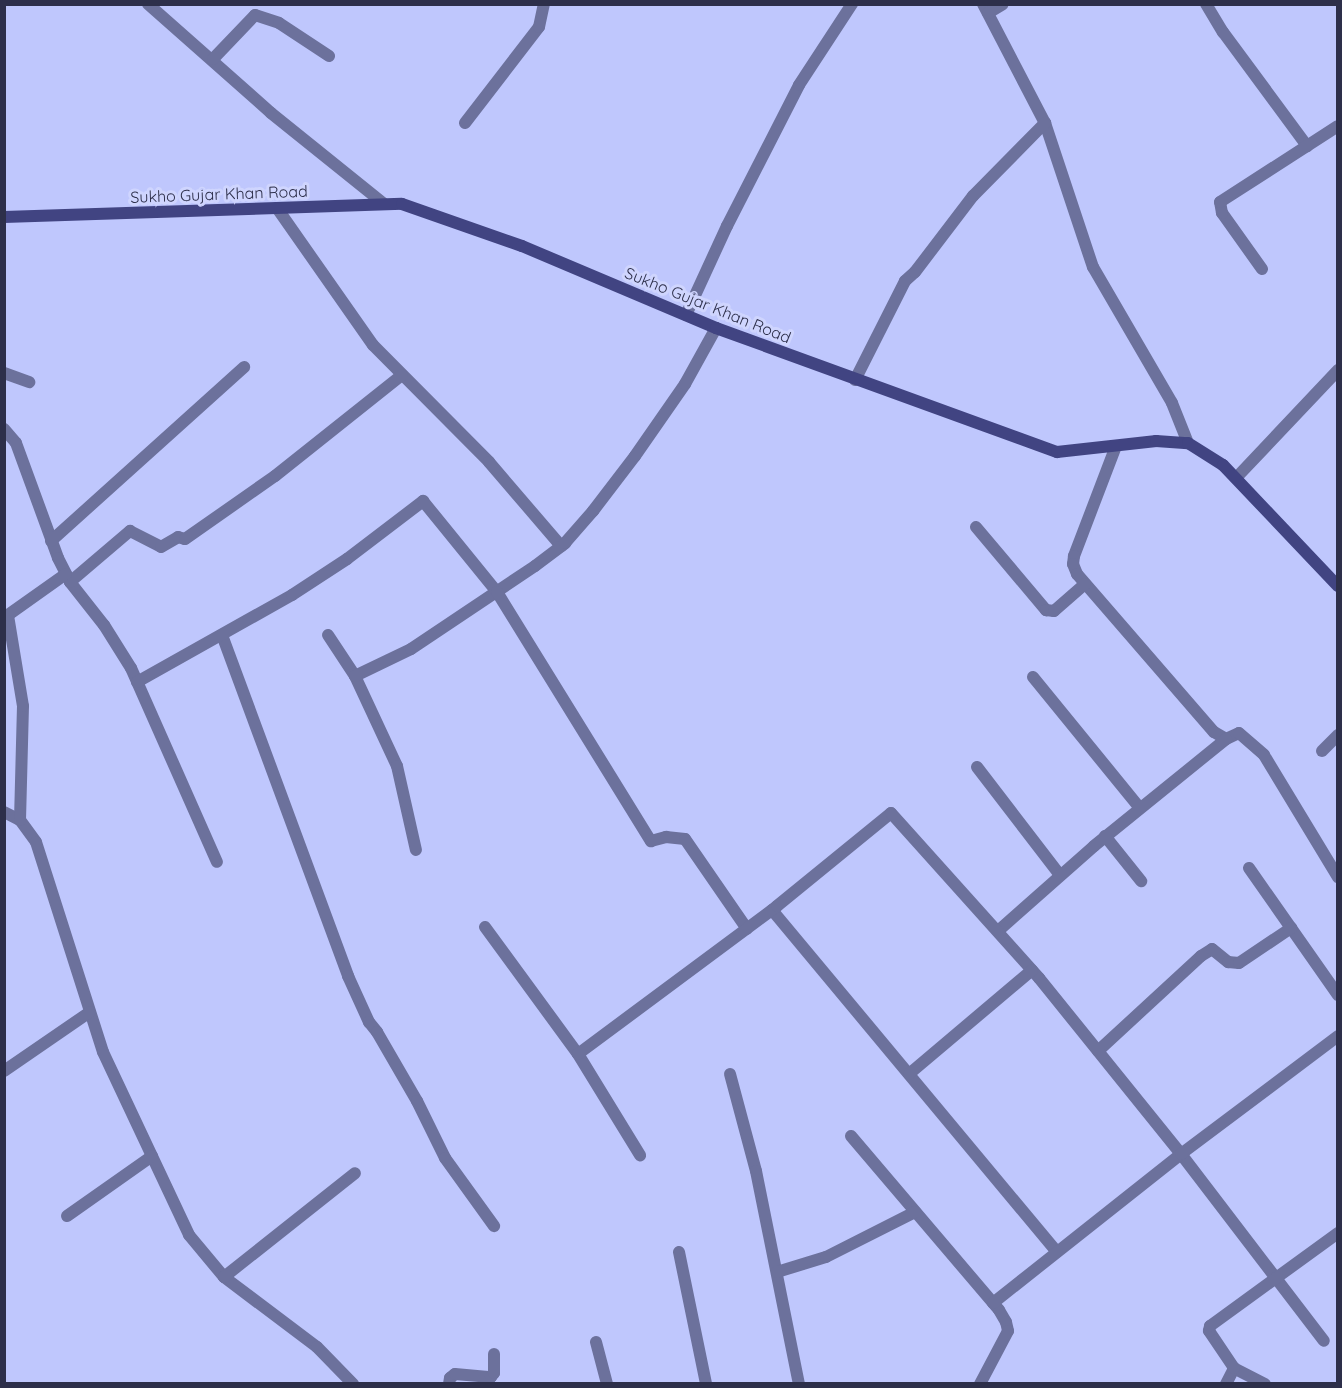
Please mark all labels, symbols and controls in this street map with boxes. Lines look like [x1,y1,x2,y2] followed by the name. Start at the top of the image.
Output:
[130,181,308,207] street label: Sukho Gujar Khan Road
[622,263,794,347] street label: Sukho Gujar Khan Road

